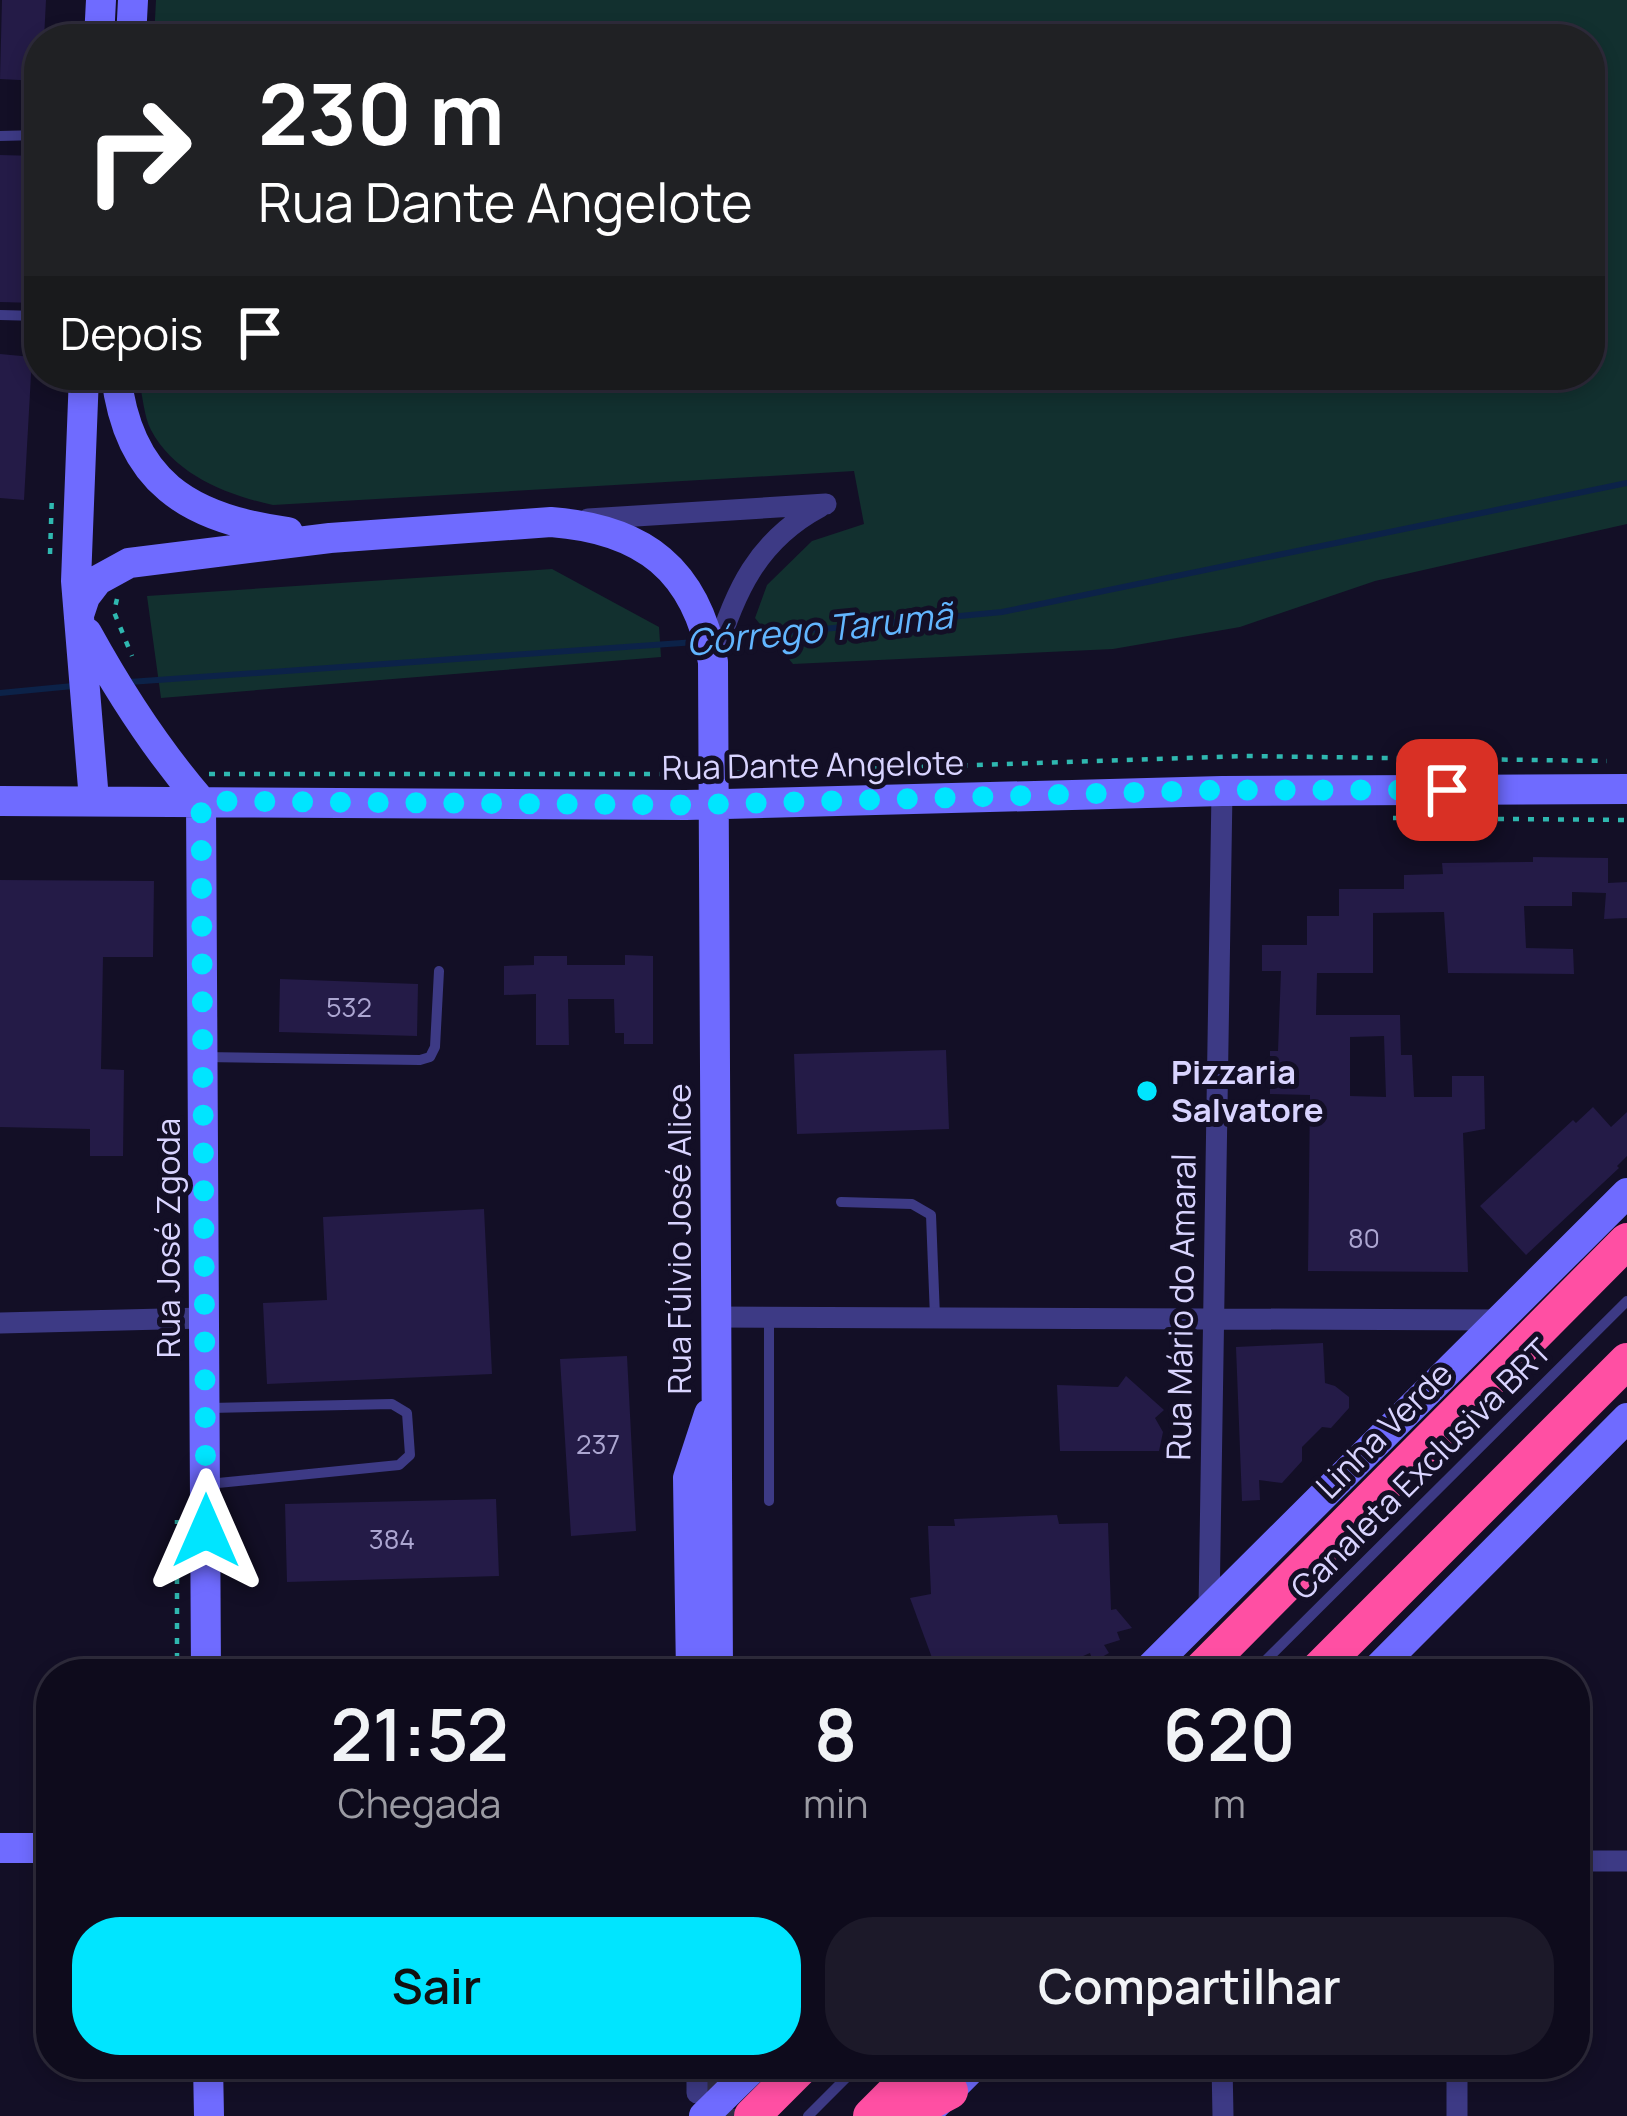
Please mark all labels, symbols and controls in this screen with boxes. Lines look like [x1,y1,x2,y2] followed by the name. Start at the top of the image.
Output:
[258,55,504,170] text: 230 m
[60,72,216,228] icon: right
[258,164,753,238] text: Rua Dante Angelote
[227,300,293,366] icon: arrive
[60,302,203,364] text: Depois
[683,590,957,667] water label: Córrego Tarumã
[661,739,965,790] street label: Rua Dante Angelote
[1396,739,1498,841] pin
[1414,757,1480,823] icon: arrive
[326,988,372,1025] house number: 532
[1171,1049,1324,1132] place label: Pizzaria Salvatore
[1134,1078,1160,1104] marker: Pizzaria Salvatore
[656,1083,701,1395] street label: Rua Fúlvio José Alice
[145,1118,190,1358] street label: Rua José Zgoda
[1155,1153,1206,1461] street label: Rua Mário do Amaral
[1348,1219,1380,1256] house number: 80
[1280,1328,1561,1609] street label: Canaleta Exclusiva BRT
[1305,1351,1462,1508] street label: Linha Verde
[576,1425,620,1462] house number: 237
[143,1468,269,1594] position arrow
[369,1520,415,1557] house number: 384
[330,1684,509,1783] text: 21:52
[814,1684,857,1783] text: 8
[1163,1684,1296,1783] text: 620
[338,1776,501,1830] text: Chegada
[803,1776,868,1830] text: min
[1213,1776,1246,1830] text: m
[72,1917,801,2055] button: Sair
[825,1917,1554,2055] button: Compartilhar

